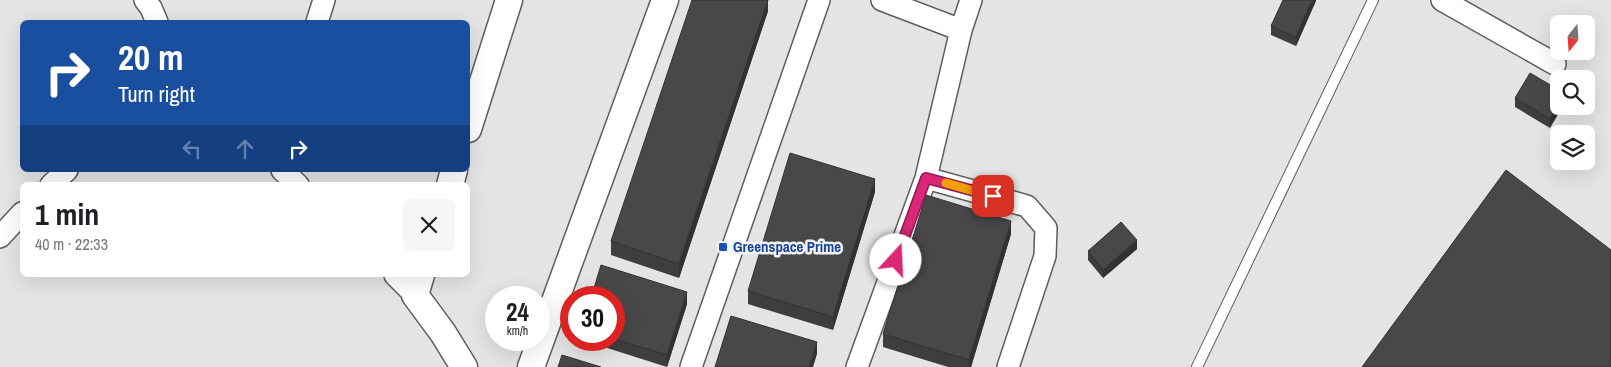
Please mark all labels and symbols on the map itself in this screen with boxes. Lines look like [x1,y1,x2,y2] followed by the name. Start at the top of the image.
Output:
[1550,15,1595,60] north arrow
[972,175,1014,217] pin
[869,233,921,285] position arrow
[733,236,841,257] place label: Greenspace Prime
[717,241,729,253] marker: Greenspace Prime
[560,286,625,351] speed limit sign: 30

